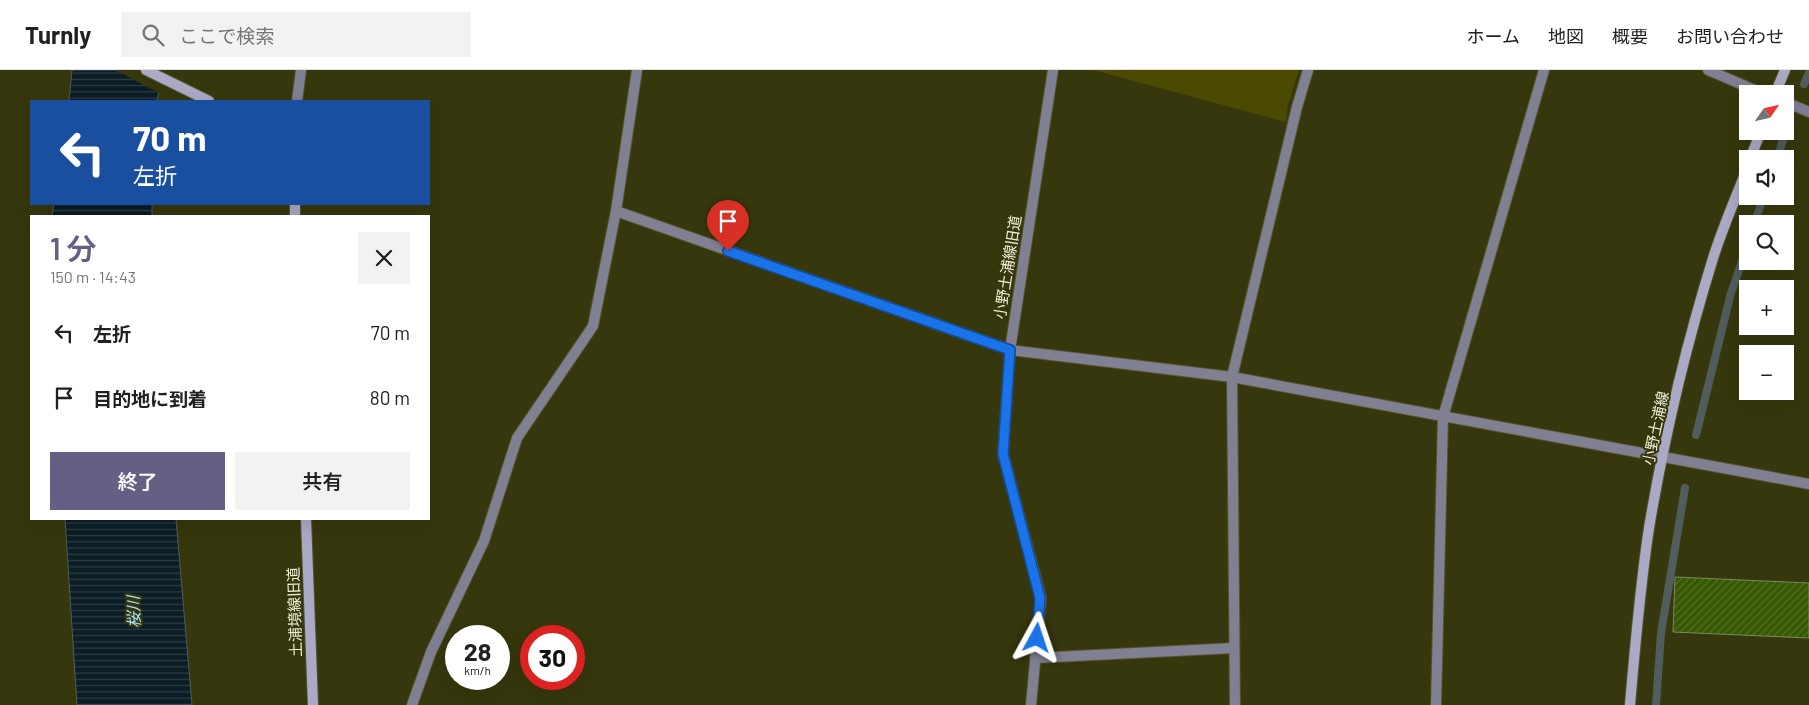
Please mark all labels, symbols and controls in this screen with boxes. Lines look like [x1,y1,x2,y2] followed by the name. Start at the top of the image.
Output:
[121,12,471,57] search box
[25,20,91,49] text: Turnly
[139,21,167,49] icon: search
[179,24,274,47] text: ここで検索
[1467,25,1520,47] text: ホーム
[1548,25,1584,47] text: 地図
[1612,25,1648,47] text: 概要
[1676,25,1784,47] text: お問い合わせ
[1739,85,1794,140] north arrow
[1739,85,1794,400] map controls
[133,116,207,158] text: 70 m
[50,120,115,185] icon: left
[1739,150,1794,205] button: sound
[133,162,177,188] text: 左折
[707,200,749,251] pin
[714,207,742,235] icon: arrive
[990,214,1024,320] street label: 小野土浦線旧道
[1739,215,1794,270] button: search
[50,230,97,266] text: 1 分
[358,232,410,284] button: close
[50,267,136,286] text: 150 m · 14:43
[1739,280,1794,335] button: +
[50,319,78,347] icon: left
[371,321,410,344] text: 70 m
[93,322,131,345] text: 左折
[1739,345,1794,400] button: −
[50,384,78,412] icon: arrive
[370,386,410,409] text: 80 m
[93,387,207,410] text: 目的地に到着
[1638,389,1672,467] street label: 小野土浦線
[50,452,225,510] button: 終了
[235,452,410,510] button: 共有
[283,567,305,657] street label: 土浦境線旧道
[123,594,143,628] water label: 桜川
[1010,611,1062,663] position arrow
[520,625,585,690] speed limit sign: 30
[464,636,491,666] text: 28
[464,663,491,677] text: km/h

